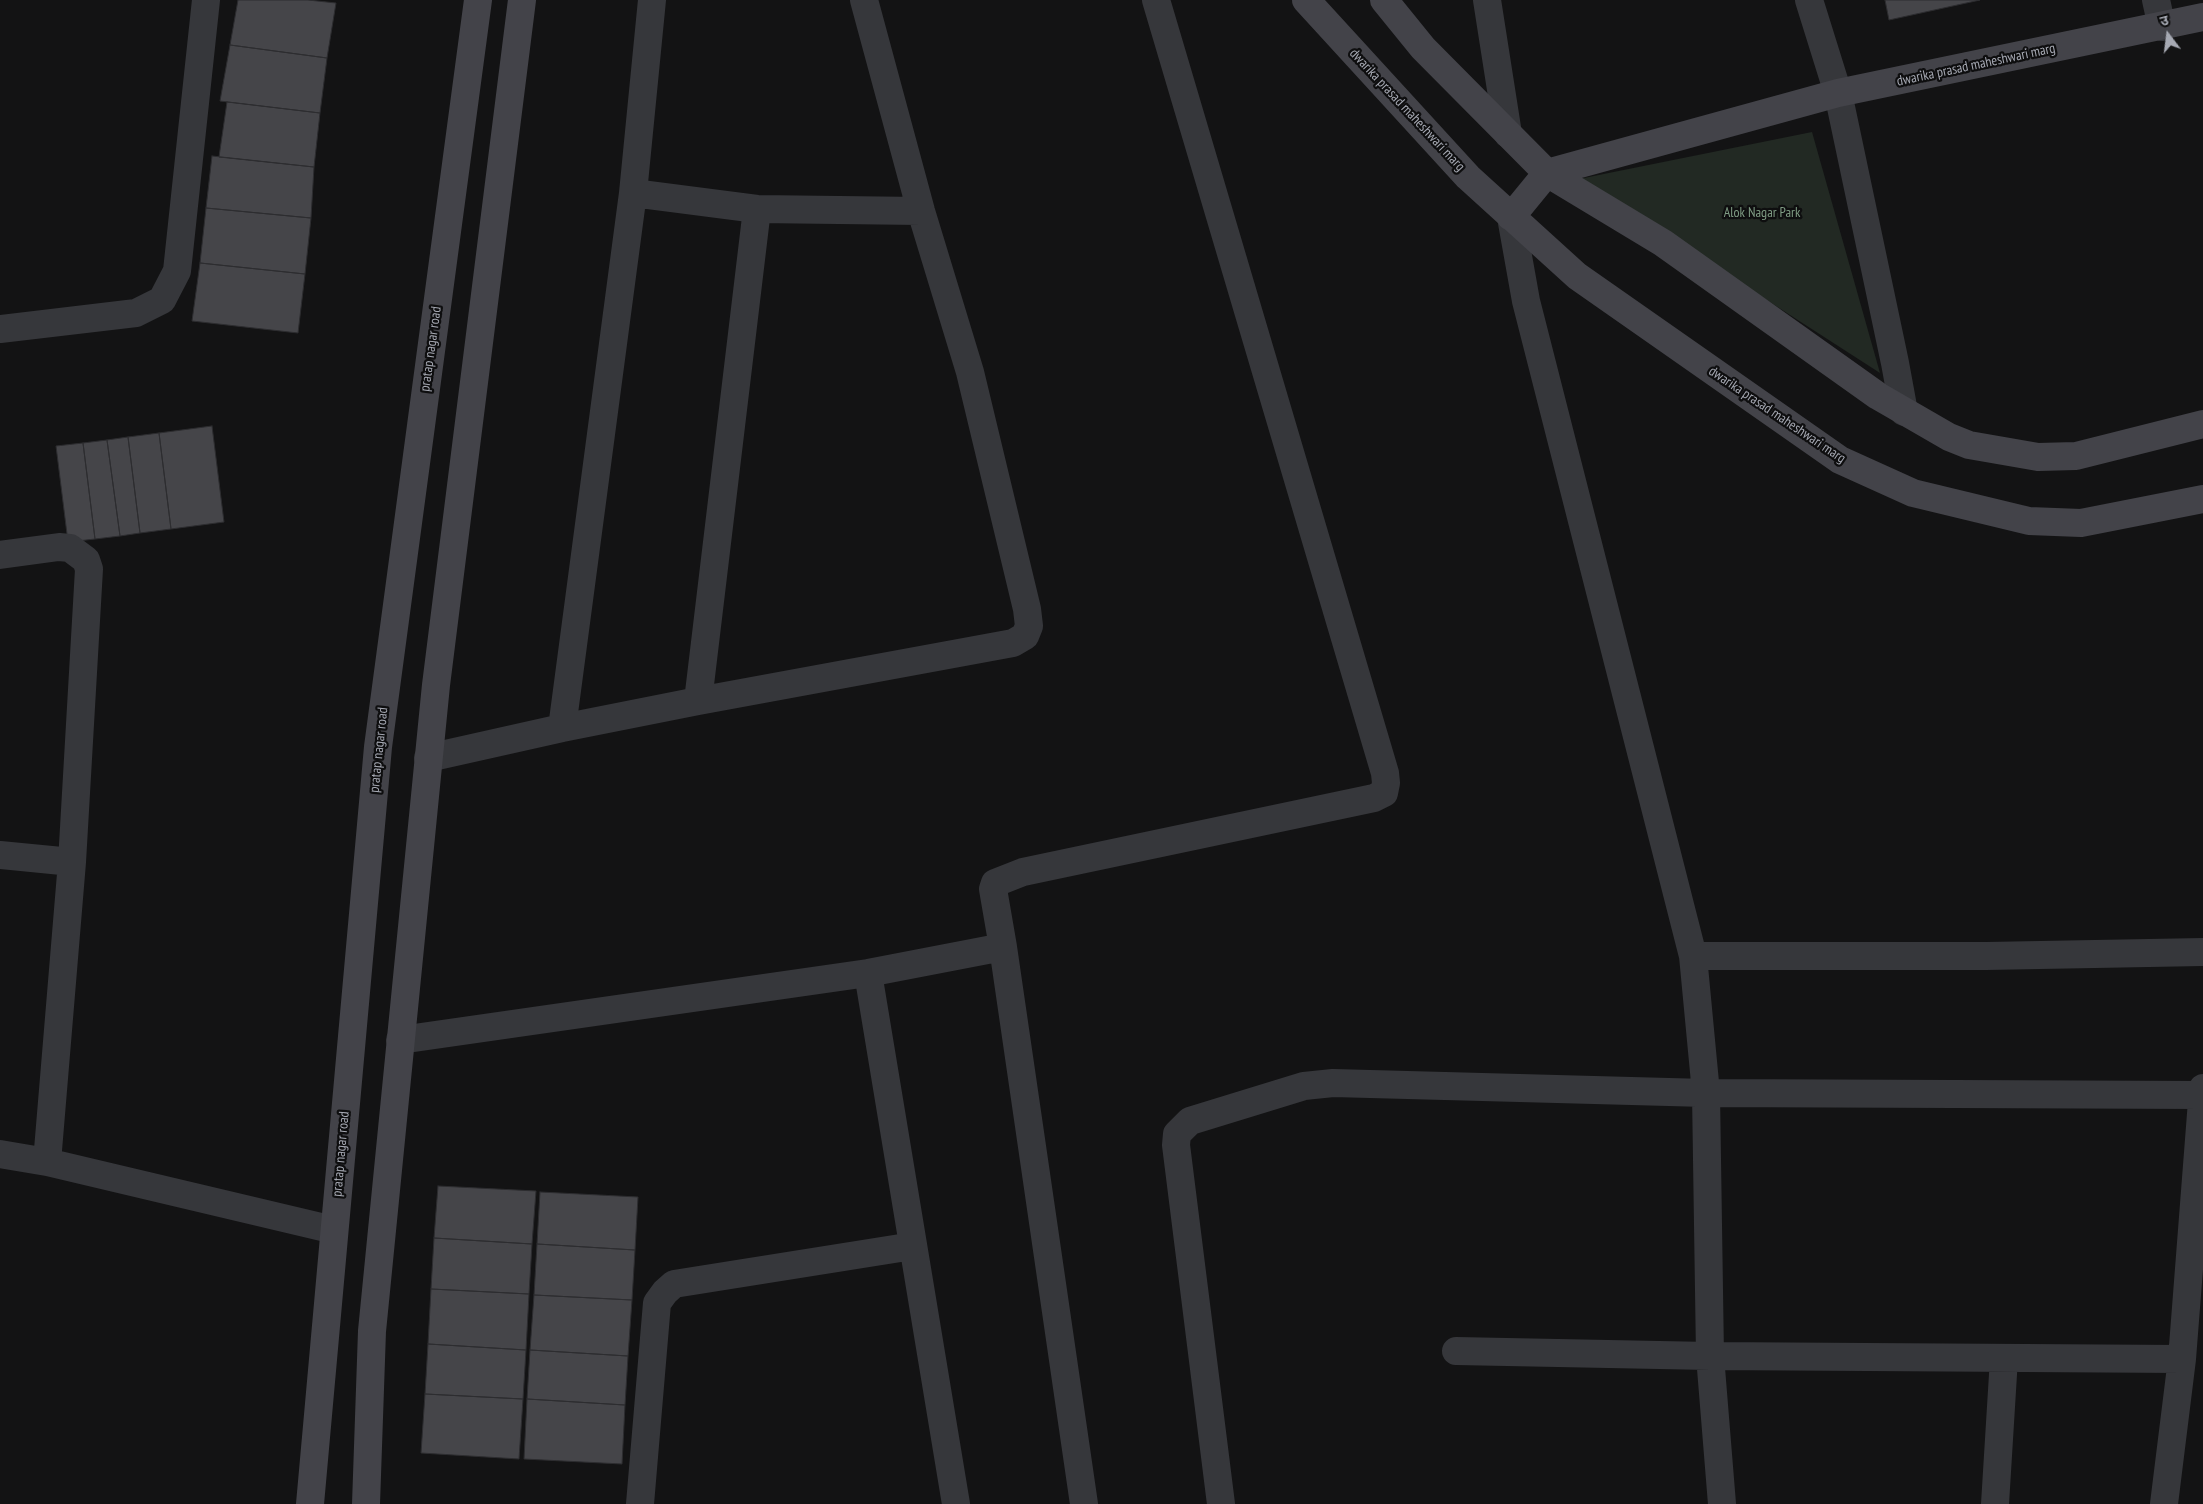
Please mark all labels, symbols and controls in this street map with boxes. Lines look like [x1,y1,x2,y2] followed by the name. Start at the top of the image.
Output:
[2143,10,2193,60] north arrow
[2158,11,2170,30] text: उ
[1895,40,2057,90] street label: dwarika prasad maheshwari marg
[1346,45,1468,175] street label: dwarika prasad maheshwari marg
[1724,205,1800,221] park label: Alok Nagar Park
[417,305,445,393] street label: pratap nagar road
[1705,363,1849,467] street label: dwarika prasad maheshwari marg
[366,706,392,794] street label: pratap nagar road
[329,1111,353,1197] street label: pratap nagar road

